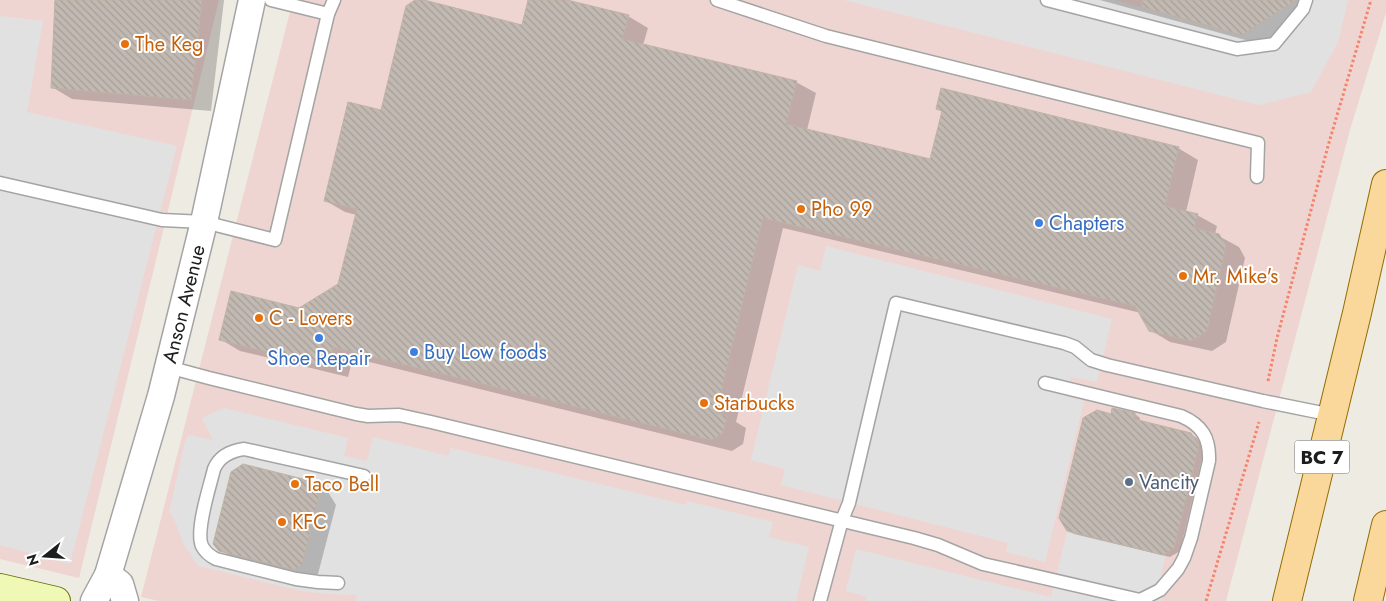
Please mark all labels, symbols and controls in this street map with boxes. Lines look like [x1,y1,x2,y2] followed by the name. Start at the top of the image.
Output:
[135,30,204,59] place label: The Keg
[119,38,131,50] marker: The Keg
[811,195,872,224] place label: Pho 99
[795,203,807,215] marker: Pho 99
[1049,209,1124,238] place label: Chapters
[1033,217,1045,229] marker: Chapters
[155,242,213,366] street label: Anson Avenue
[1193,262,1278,291] place label: Mr. Mike's
[1177,270,1189,282] marker: Mr. Mike's
[269,304,352,333] place label: C - Lovers
[253,312,265,324] marker: C - Lovers
[313,332,325,344] marker: Shoe Repair
[424,338,547,367] place label: Buy Low foods
[267,344,371,373] place label: Shoe Repair
[408,346,420,358] marker: Buy Low foods
[714,389,795,418] place label: Starbucks
[698,397,710,409] marker: Starbucks
[1294,441,1350,474] road number: BC 7
[1139,468,1199,497] place label: Vancity
[305,470,379,499] place label: Taco Bell
[1123,476,1135,488] marker: Vancity
[289,478,301,490] marker: Taco Bell
[292,508,327,537] place label: KFC
[276,516,288,528] marker: KFC
[20,531,70,581] north arrow
[21,552,44,568] text: N

